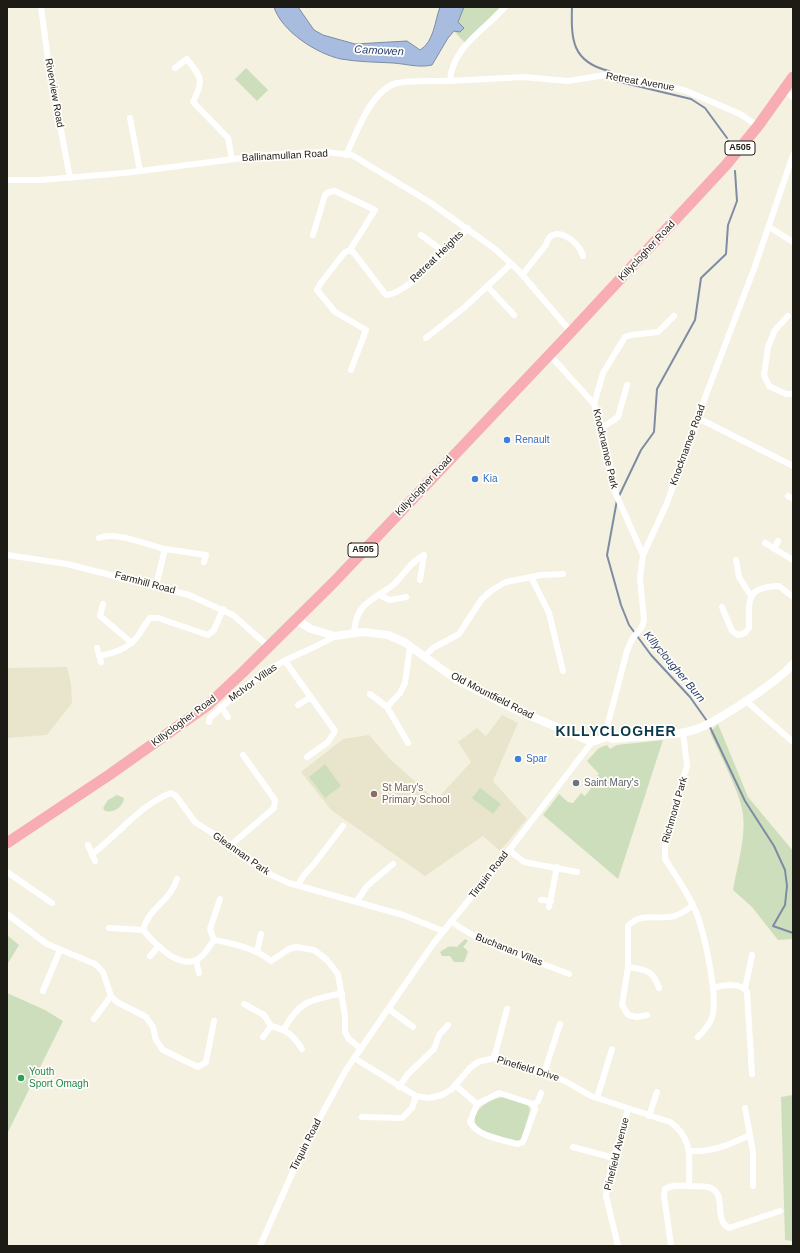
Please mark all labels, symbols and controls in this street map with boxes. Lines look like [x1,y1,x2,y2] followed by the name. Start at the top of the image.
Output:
[354,43,404,59] water label: Camowen
[42,57,66,129] street label: Riverview Road
[605,70,675,94] street label: Retreat Avenue
[725,141,755,155] road number: A505
[242,148,328,164] street label: Ballinamullan Road
[616,218,678,284] street label: Killyclogher Road
[408,229,466,285] street label: Retreat Heights
[668,403,708,487] street label: Knocknamoe Road
[590,408,620,490] street label: Knocknamoe Park
[515,434,549,446] place label: Renault
[502,435,512,445] marker: Renault
[393,453,455,519] street label: Killyclogher Road
[483,473,497,485] place label: Kia
[470,474,480,484] marker: Kia
[348,543,378,557] road number: A505
[113,569,177,597] street label: Farmhill Road
[640,629,708,705] water label: Killyclougher Burn
[227,662,279,704] street label: McIvor Villas
[449,670,535,722] street label: Old Mountfield Road
[149,693,219,749] street label: Killyclogher Road
[555,724,677,740] district label: KILLYCLOGHER
[526,753,547,765] place label: Spar
[513,754,523,764] marker: Spar
[660,775,690,845] street label: Richmond Park
[584,777,639,789] place label: Saint Mary's
[571,778,581,788] marker: Saint Mary's
[382,782,450,806] place label: St Mary's Primary School
[369,789,379,799] marker: St Mary's Primary School
[210,830,272,878] street label: Gleannan Park
[467,849,511,901] street label: Tirquin Road
[474,931,544,969] street label: Buchanan Villas
[495,1054,561,1084] street label: Pinefield Drive
[29,1066,88,1090] place label: Youth Sport Omagh
[16,1073,26,1083] marker: Youth Sport Omagh
[602,1116,632,1192] street label: Pinefield Avenue
[288,1117,324,1173] street label: Tirquin Road

